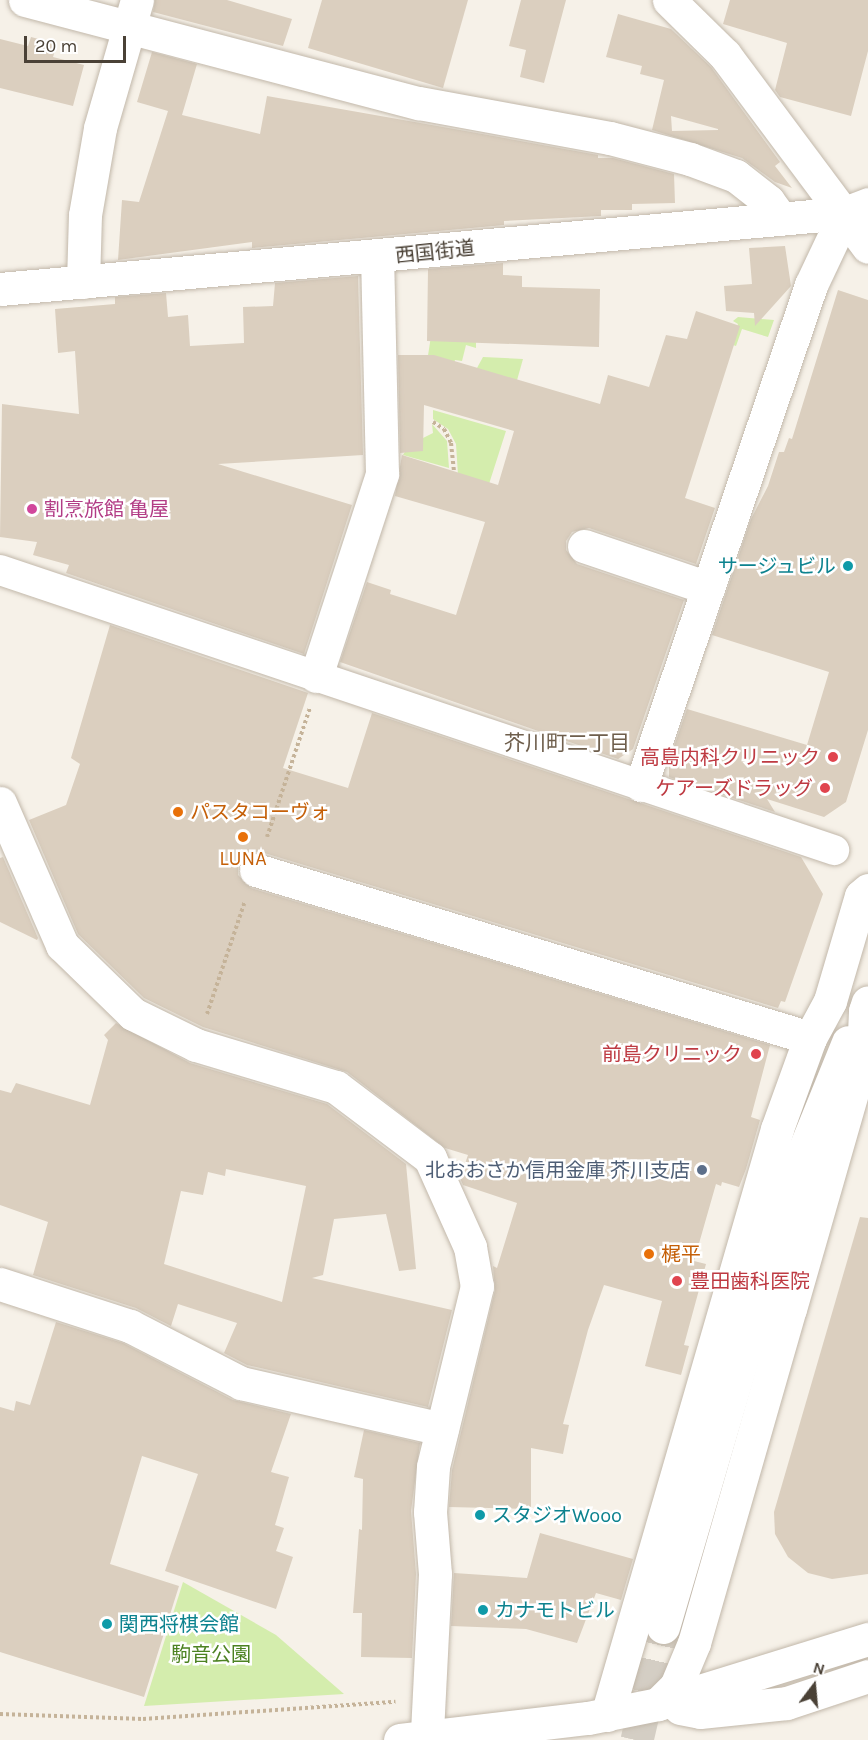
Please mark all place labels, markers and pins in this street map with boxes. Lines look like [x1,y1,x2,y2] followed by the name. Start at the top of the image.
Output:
[44,497,169,521] place label: 割烹旅館 亀屋
[25,502,39,516] marker: 割烹旅館 亀屋
[716,554,836,578] place label: サージュビル
[841,559,855,573] marker: サージュビル
[640,745,820,769] place label: 高島内科クリニック
[824,748,842,766] marker: 高島内科クリニック
[654,776,813,800] place label: ケアーズドラッグ
[818,781,832,795] marker: ケアーズドラッグ
[190,800,330,824] place label: パスタコーヴォ
[171,805,185,819] marker: パスタコーヴォ
[236,830,250,844] marker: LUNA
[219,846,267,870] place label: LUNA
[602,1042,742,1066] place label: 前島クリニック
[747,1045,765,1063] marker: 前島クリニック
[425,1158,690,1182] place label: 北おおさか信用金庫 芥川支店
[695,1163,709,1177] marker: 北おおさか信用金庫 芥川支店
[661,1242,701,1266] place label: 梶平
[642,1247,656,1261] marker: 梶平
[690,1269,810,1293] place label: 豊田歯科医院
[668,1272,686,1290] marker: 豊田歯科医院
[492,1503,622,1527] place label: スタジオWooo
[473,1508,487,1522] marker: スタジオWooo
[495,1598,615,1622] place label: カナモトビル
[476,1603,490,1617] marker: カナモトビル
[119,1612,239,1636] place label: 関西将棋会館
[100,1617,114,1631] marker: 関西将棋会館

